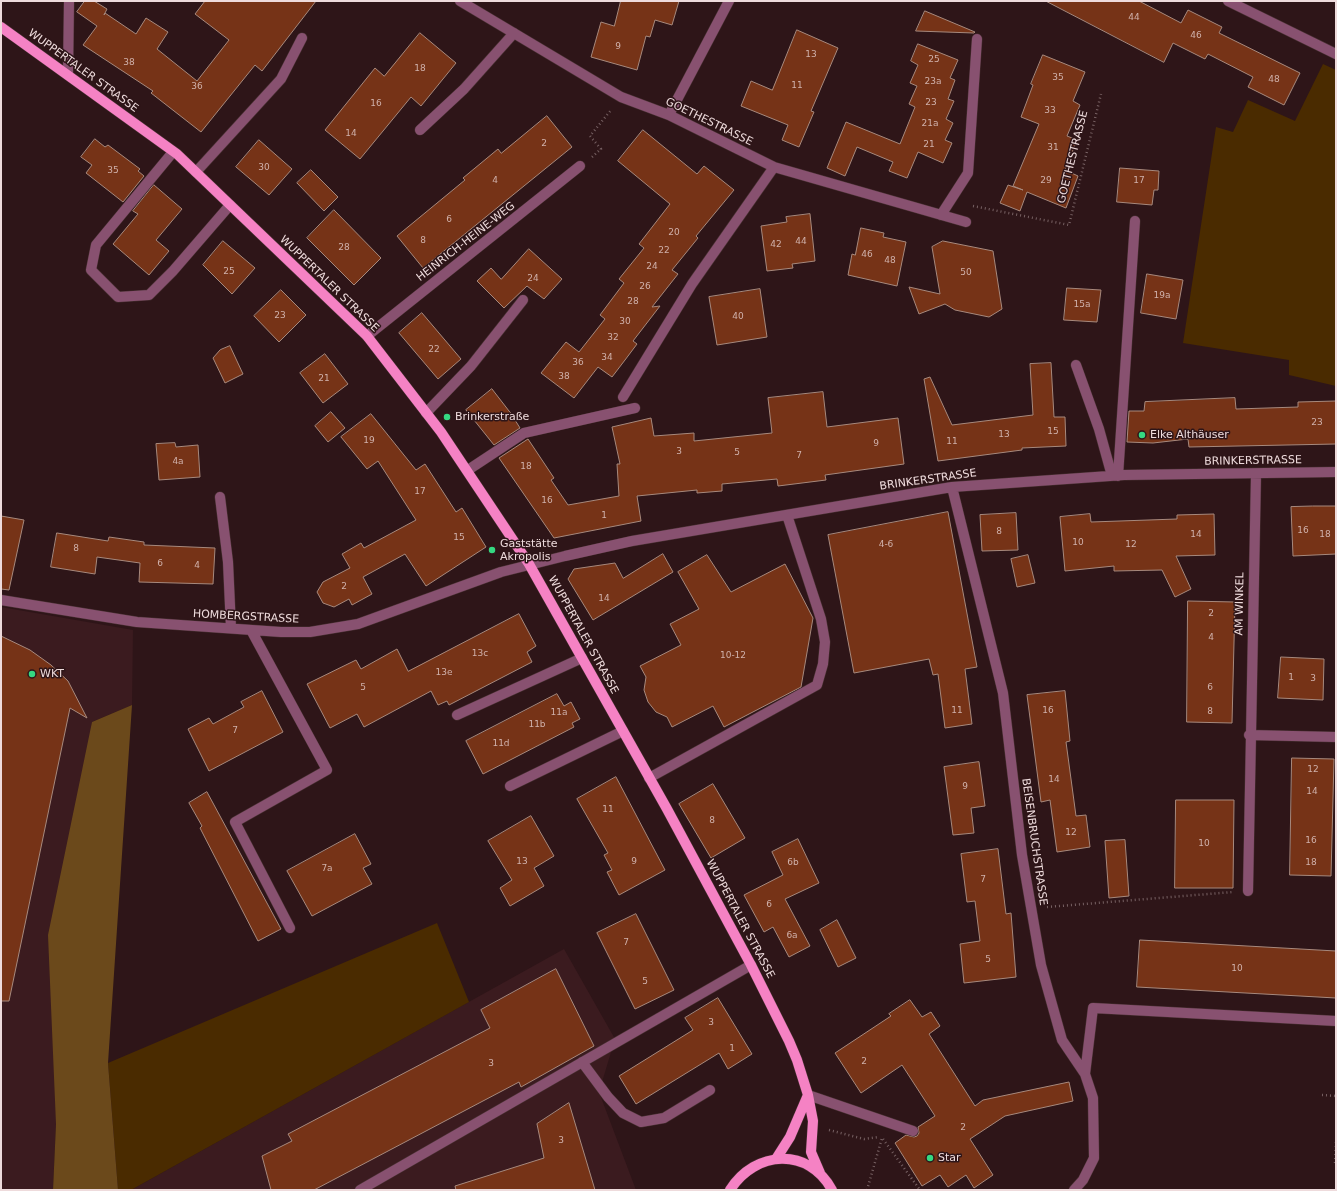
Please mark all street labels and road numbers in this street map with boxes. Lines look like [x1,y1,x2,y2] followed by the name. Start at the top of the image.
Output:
[25,27,141,115] street label: WUPPERTALER STRASSE
[663,95,755,149] street label: GOETHESTRASSE
[1055,109,1091,205] street label: GOETHESTRASSE
[414,200,518,284] street label: HEINRICH-HEINE-WEG
[277,233,381,335] street label: WUPPERTALER STRASSE
[1204,454,1302,468] street label: BRINKERSTRASSE
[879,467,977,493] street label: BRINKERSTRASSE
[1233,572,1247,636] street label: AM WINKEL
[545,574,621,696] street label: WUPPERTALER STRASSE
[193,608,299,626] street label: HOMBERGSTRASSE
[1019,777,1049,907] street label: BEISENBRUCHSTRASSE
[703,857,777,981] street label: WUPPERTALER STRASSE

